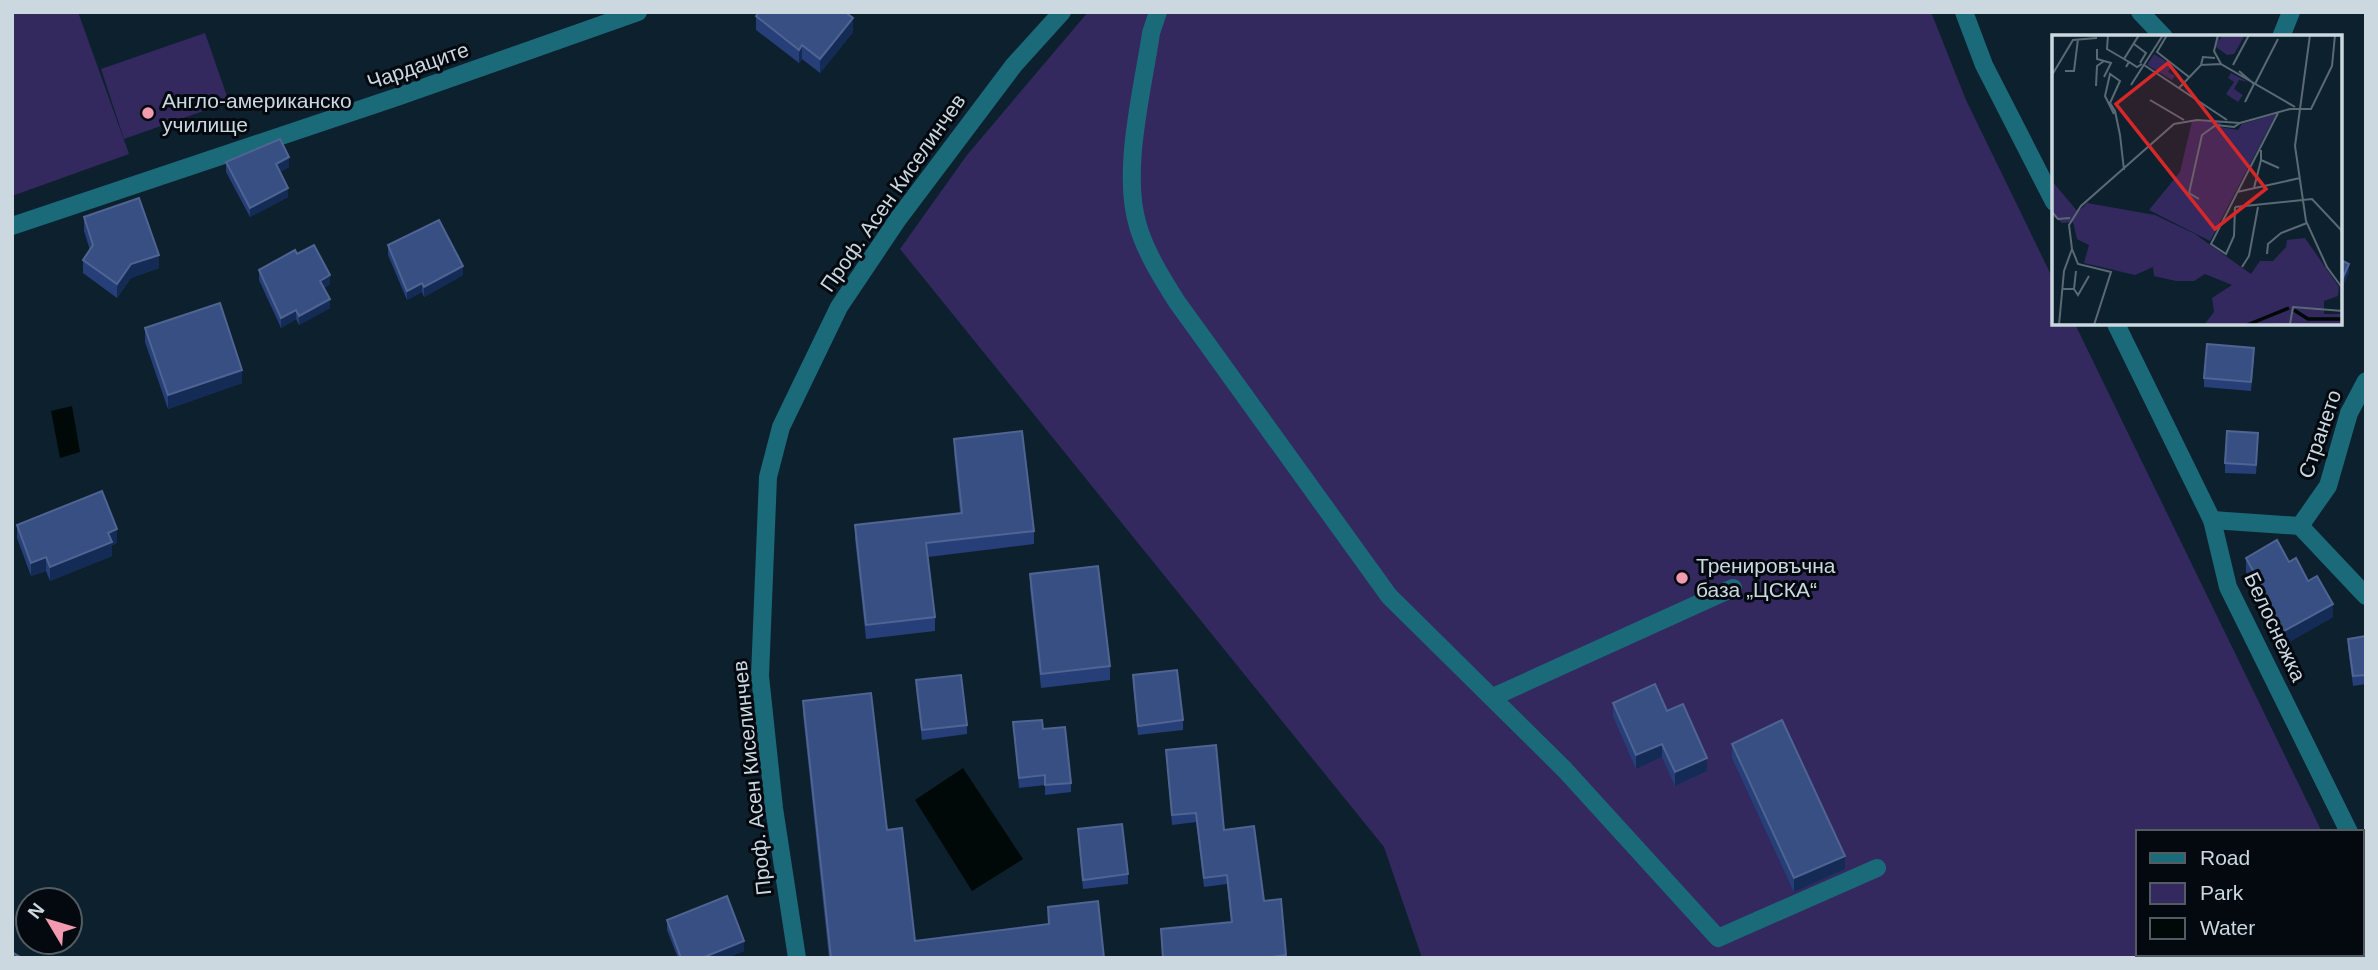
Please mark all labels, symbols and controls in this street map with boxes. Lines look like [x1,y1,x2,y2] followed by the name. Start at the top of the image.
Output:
[2052,35,2343,326] inset map
[364,37,472,94] street label: Чардаците
[162,89,352,136] place label: Англо-американско училище
[816,90,970,296] street label: Проф. Асен Киселинчев
[140,105,156,121] marker: Англо-американско училище
[2294,387,2345,481] street label: Странето
[1696,554,1836,601] place label: Тренировъчна база „ЦСКА“
[2240,569,2311,685] street label: Белоснежка
[1674,570,1690,586] marker: Тренировъчна база „ЦСКА“
[728,660,775,897] street label: Проф. Асен Киселинчев
[2136,830,2364,956] legend
[2200,846,2250,869] text: Road
[2200,881,2244,904] text: Park
[14,886,84,956] north arrow
[23,899,48,923] text: N
[2200,916,2255,939] text: Water

